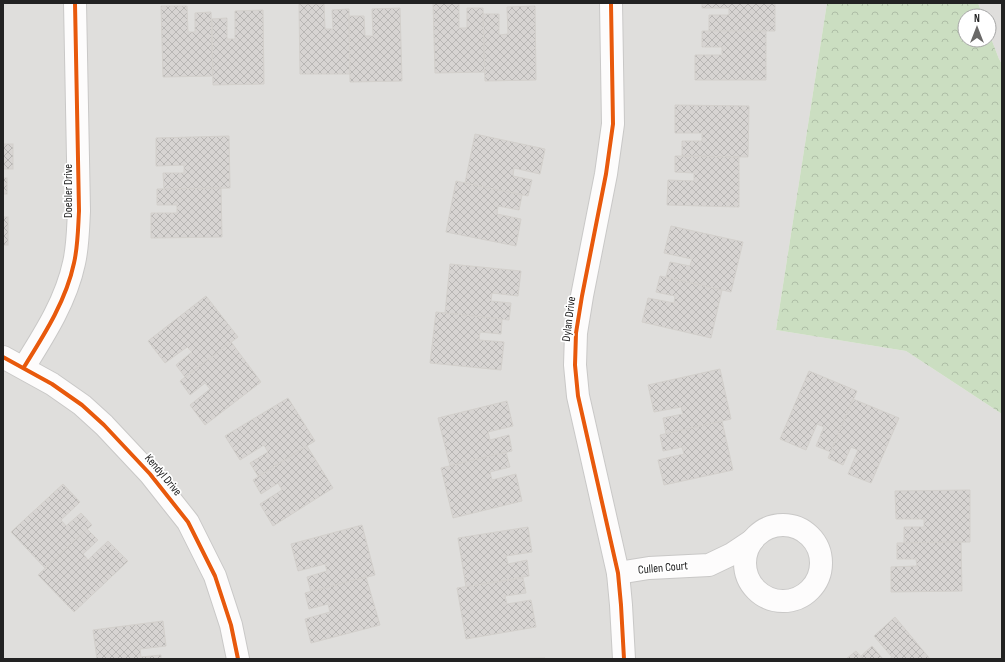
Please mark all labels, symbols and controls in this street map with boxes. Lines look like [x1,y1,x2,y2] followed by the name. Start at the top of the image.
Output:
[957,8,997,48] north arrow
[974,12,980,25] text: N
[61,164,76,218] street label: Doebler Drive
[559,295,579,342] street label: Dylan Drive
[141,451,185,499] street label: Kendyl Drive
[637,558,689,578] street label: Cullen Court

